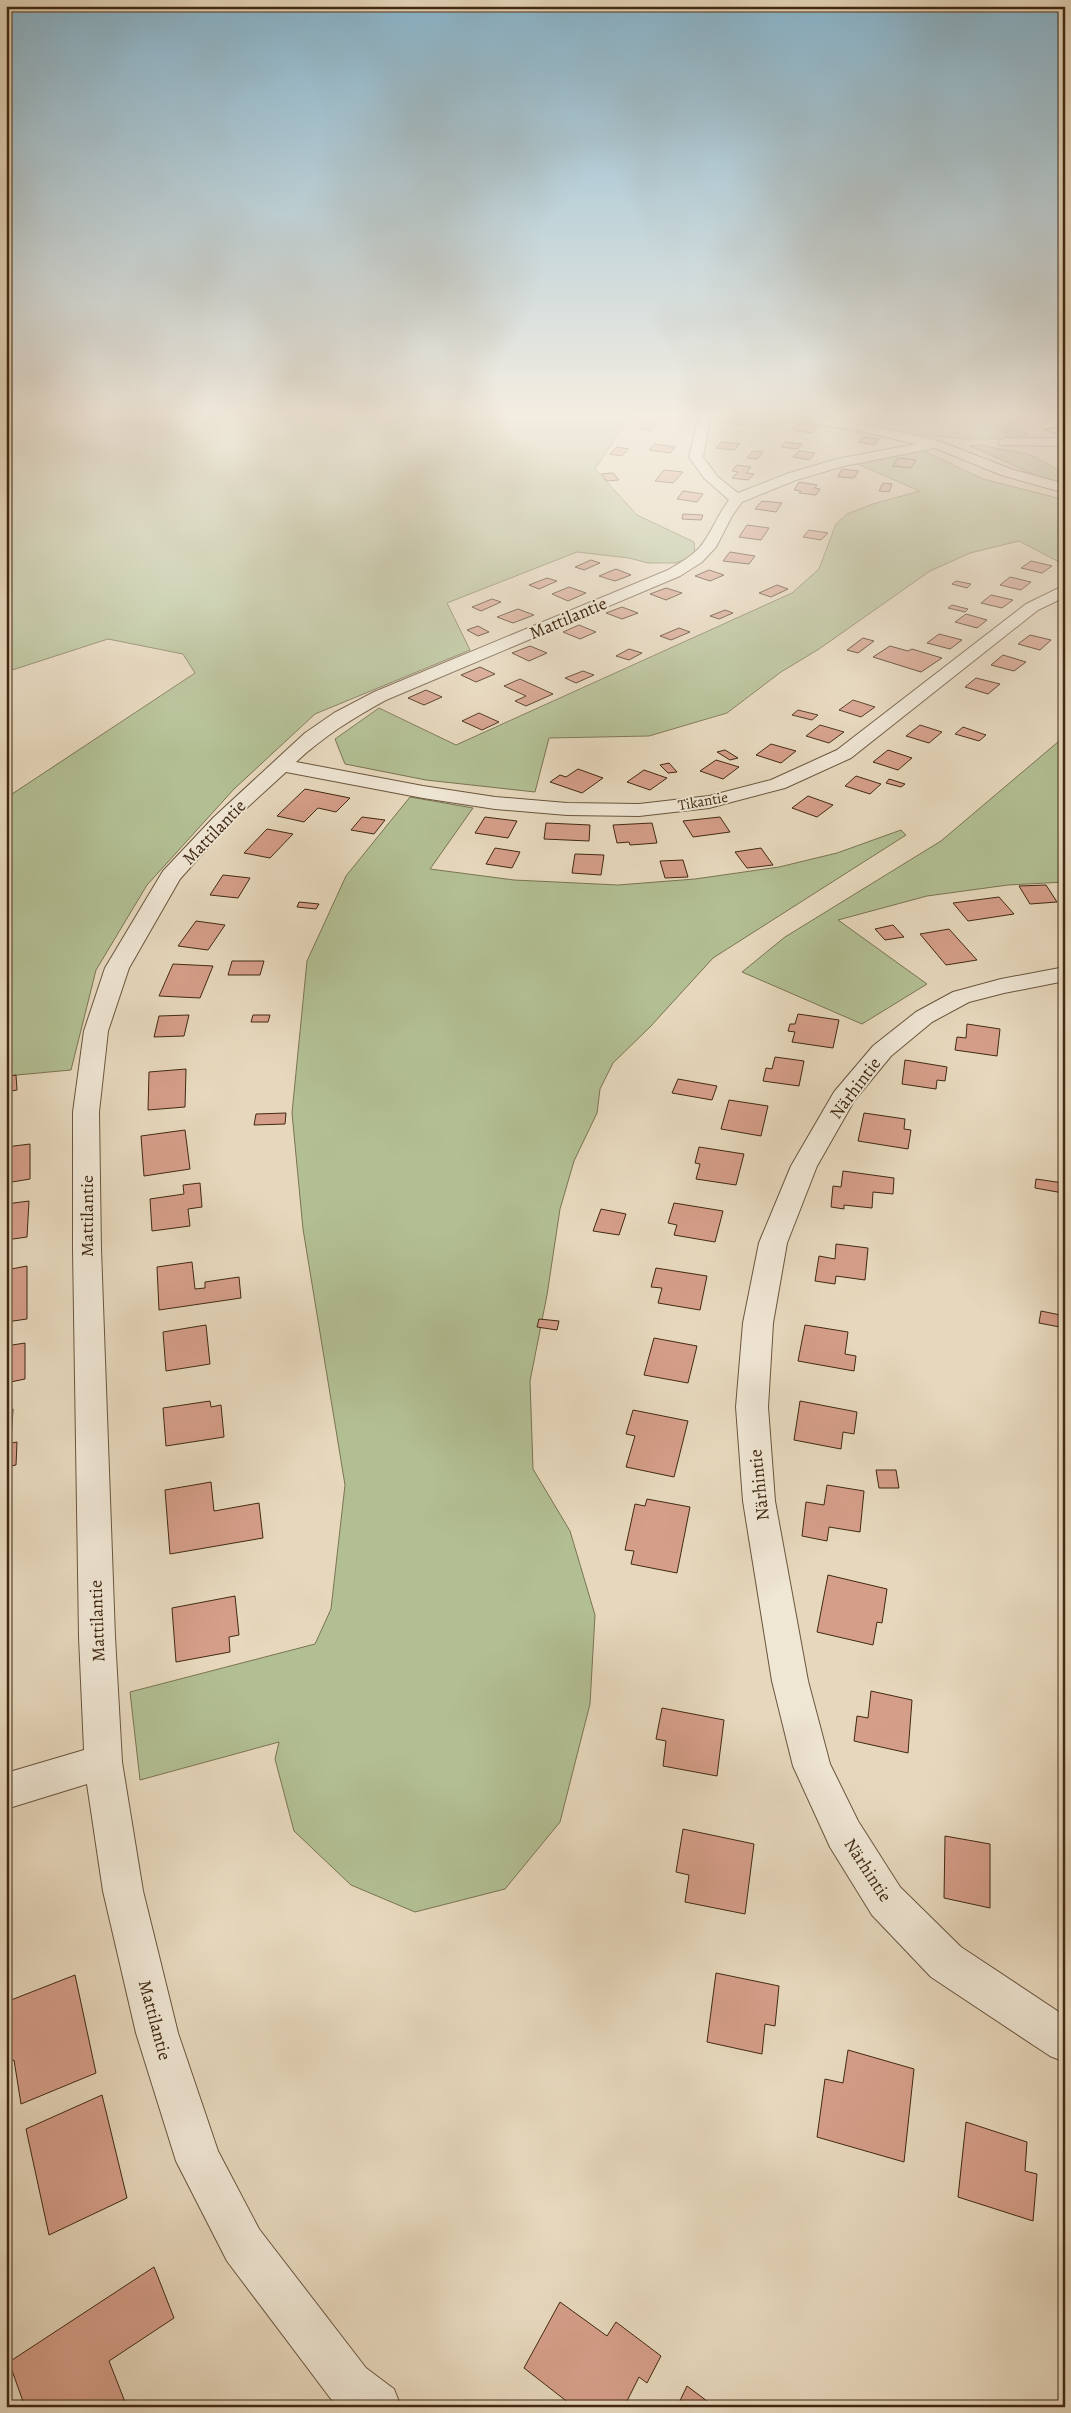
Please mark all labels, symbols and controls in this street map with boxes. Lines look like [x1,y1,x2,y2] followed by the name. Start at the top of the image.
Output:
[526,591,610,645] street label: Mattilantie
[677,787,730,815] street label: Tikantie
[177,794,251,870] street label: Mattilantie
[824,1052,886,1124] street label: Närhintie
[75,1175,99,1257] street label: Mattilantie
[743,1448,775,1522] street label: Närhintie
[84,1580,110,1662] street label: Mattilantie
[838,1833,898,1907] street label: Närhintie
[133,1977,177,2063] street label: Mattilantie

